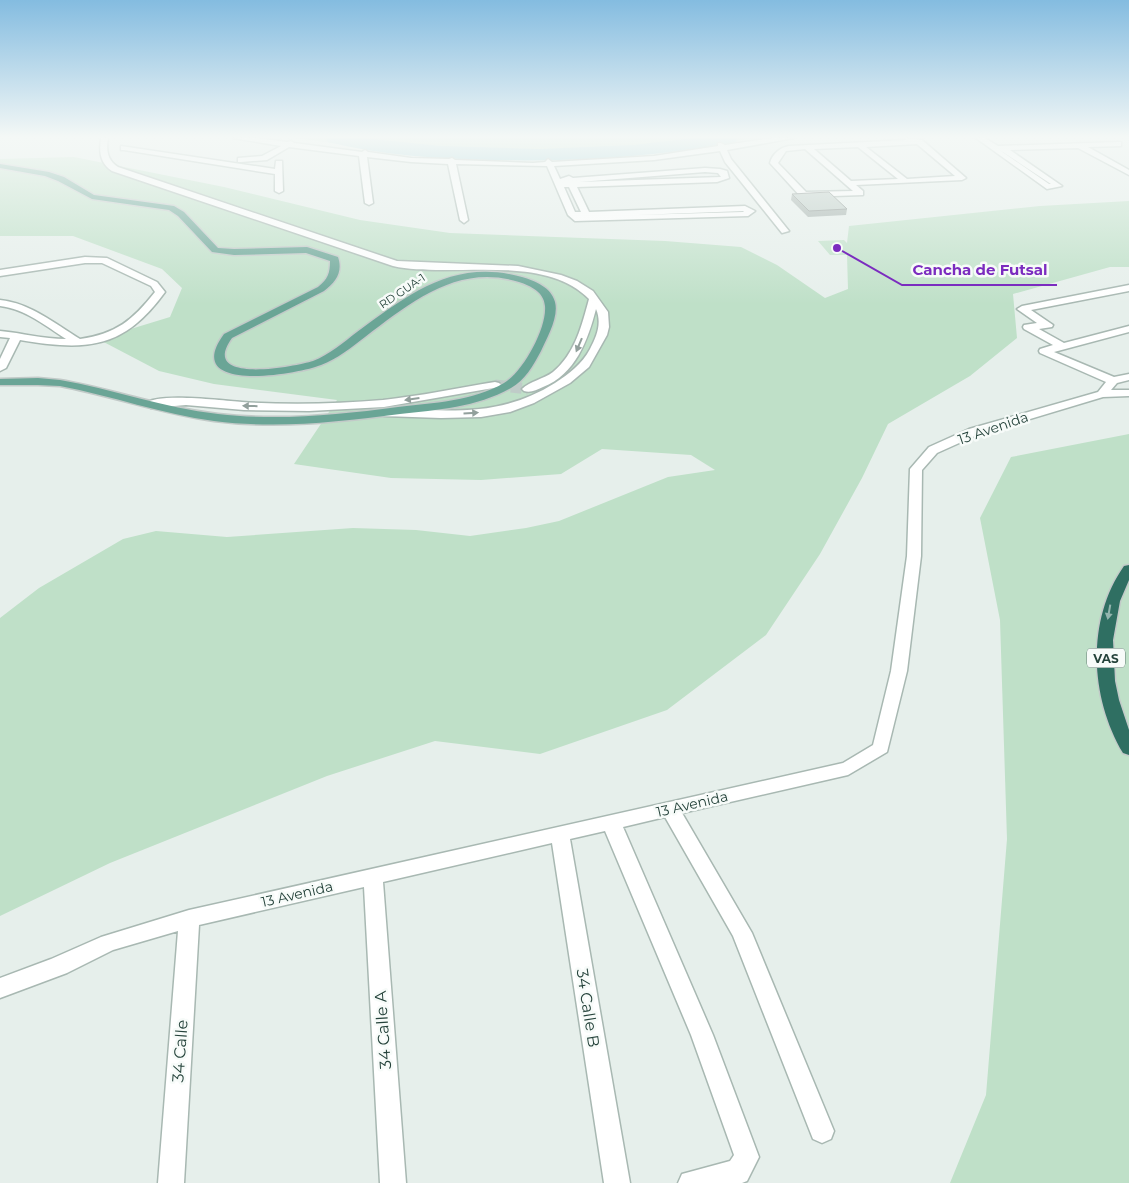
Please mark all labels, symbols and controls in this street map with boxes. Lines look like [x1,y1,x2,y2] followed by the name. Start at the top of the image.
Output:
[902,255,1057,285] callout: Cancha de Futsal
[912,260,1048,279] text: Cancha de Futsal
[376,270,428,312] street label: RD GUA-1
[575,338,583,352] one-way arrow
[404,395,420,403] one-way arrow
[242,402,258,410] one-way arrow
[956,408,1030,448] street label: 13 Avenida
[463,409,479,417] one-way arrow
[1104,605,1112,621] one-way arrow
[1087,648,1125,668] road number: VAS
[654,787,730,821] street label: 13 Avenida
[259,877,335,911] street label: 13 Avenida
[572,968,604,1048] street label: 34 Calle B
[371,990,395,1070] street label: 34 Calle A
[168,1019,192,1083] street label: 34 Calle

